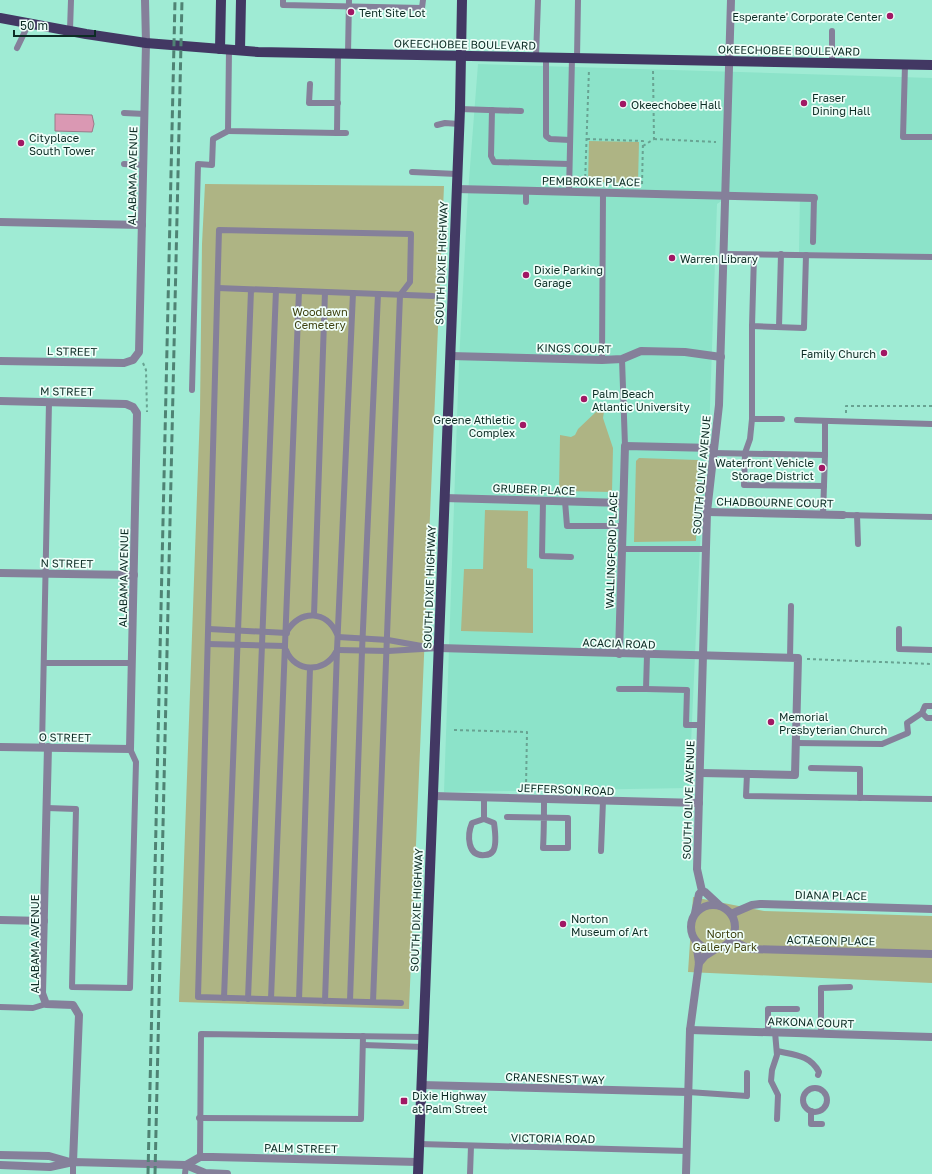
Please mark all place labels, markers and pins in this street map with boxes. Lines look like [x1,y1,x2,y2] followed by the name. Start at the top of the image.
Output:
[359,6,426,19] place label: Tent Site Lot
[346,7,356,17] marker: Tent Site Lot
[732,10,883,23] place label: Esperante' Corporate Center
[885,11,895,21] marker: Esperante' Corporate Center
[812,91,871,117] place label: Fraser Dining Hall
[631,98,722,111] place label: Okeechobee Hall
[799,98,809,108] marker: Fraser Dining Hall
[618,99,628,109] marker: Okeechobee Hall
[29,131,96,157] place label: Cityplace South Tower
[16,138,26,148] marker: Cityplace South Tower
[680,252,758,265] place label: Warren Library
[667,253,677,263] marker: Warren Library
[534,263,603,289] place label: Dixie Parking Garage
[521,270,531,280] marker: Dixie Parking Garage
[801,347,876,360] place label: Family Church
[879,348,889,358] marker: Family Church
[592,387,690,413] place label: Palm Beach Atlantic University
[579,394,589,404] marker: Palm Beach Atlantic University
[433,413,515,439] place label: Greene Athletic Complex
[518,420,528,430] marker: Greene Athletic Complex
[715,456,814,482] place label: Waterfront Vehicle Storage District
[817,463,827,473] marker: Waterfront Vehicle Storage District
[779,710,887,736] place label: Memorial Presbyterian Church
[766,717,776,727] marker: Memorial Presbyterian Church
[571,912,648,938] place label: Norton Museum of Art
[558,919,568,929] marker: Norton Museum of Art
[412,1089,487,1115] place label: Dixie Highway at Palm Street
[399,1096,409,1106] marker: Dixie Highway at Palm Street

